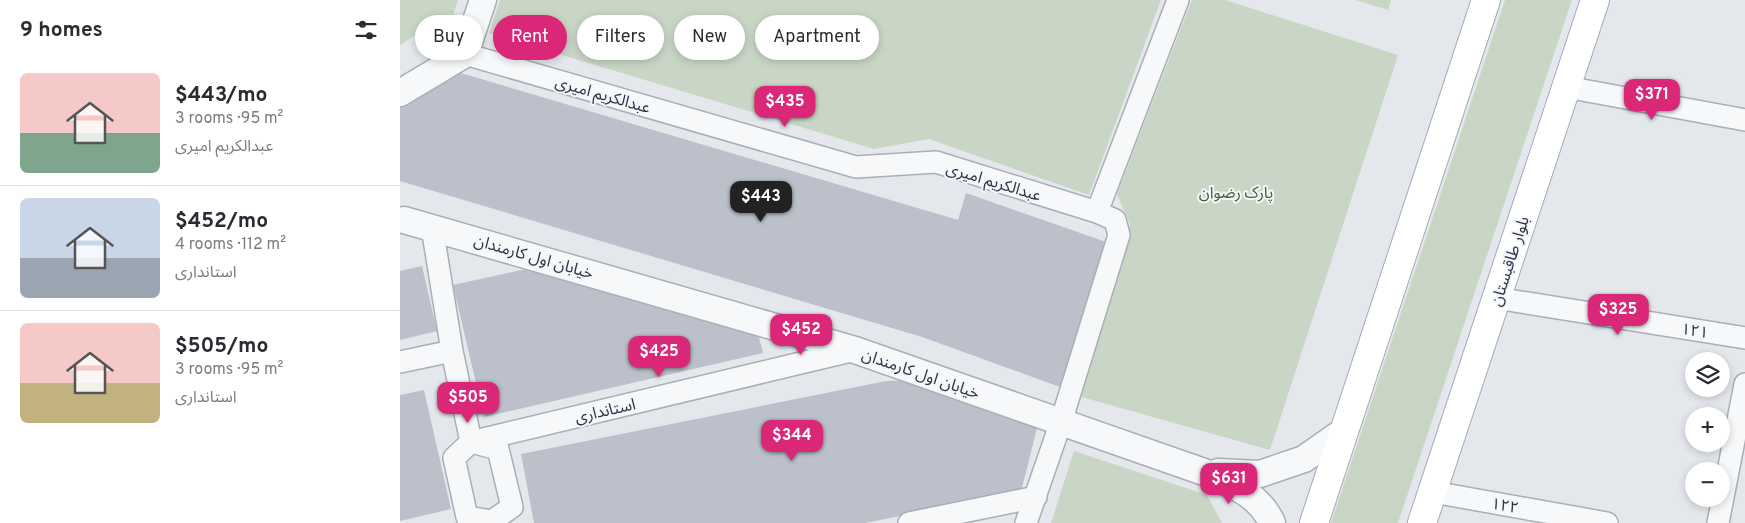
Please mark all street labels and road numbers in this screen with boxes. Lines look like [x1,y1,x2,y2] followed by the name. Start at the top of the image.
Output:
[552,73,652,120] street label: عبدالکریم امیری
[943,159,1043,208] street label: عبدالکریم امیری
[1487,214,1535,309] street label: بلوار طاقبستان
[471,231,595,285] street label: خیابان اول کارمندان
[1680,320,1710,344] street label: ۱۲۱
[859,345,982,404] street label: خیابان اول کارمندان
[573,395,638,429] street label: استانداری
[1489,495,1520,519] street label: ۱۲۲

